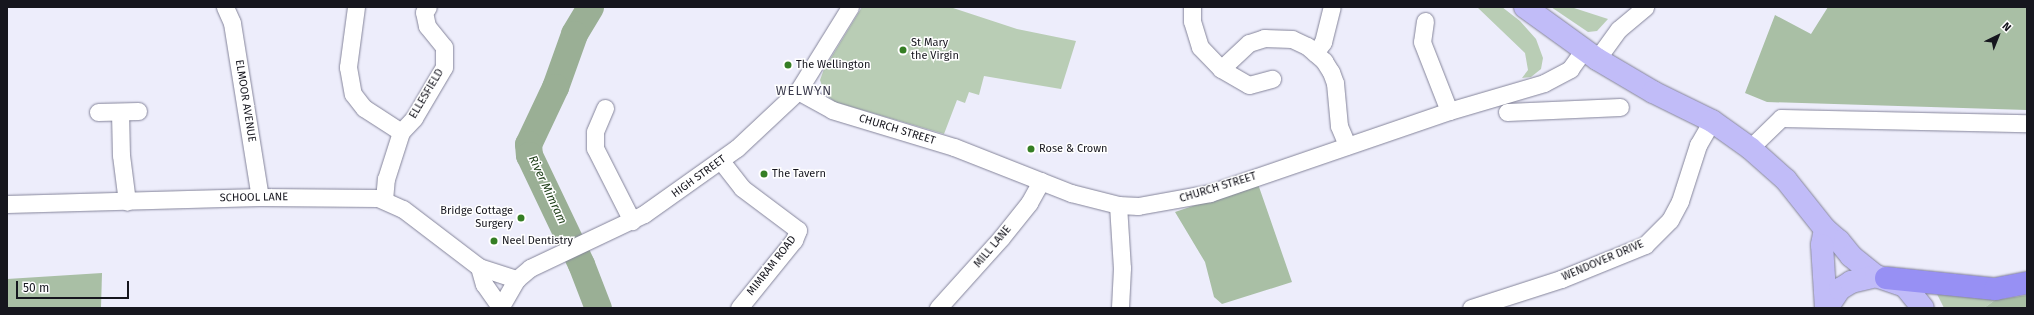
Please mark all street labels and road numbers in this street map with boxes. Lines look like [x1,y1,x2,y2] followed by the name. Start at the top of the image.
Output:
[232,59,258,143] street label: ELMOOR AVENUE
[407,67,447,121] street label: ELLESFIELD
[857,112,937,148] street label: CHURCH STREET
[669,153,729,201] street label: HIGH STREET
[1178,170,1258,206] street label: CHURCH STREET
[220,191,288,205] street label: SCHOOL LANE
[972,223,1014,271] street label: MILL LANE
[745,233,799,299] street label: MIMRAM ROAD
[1560,238,1646,284] street label: WENDOVER DRIVE

